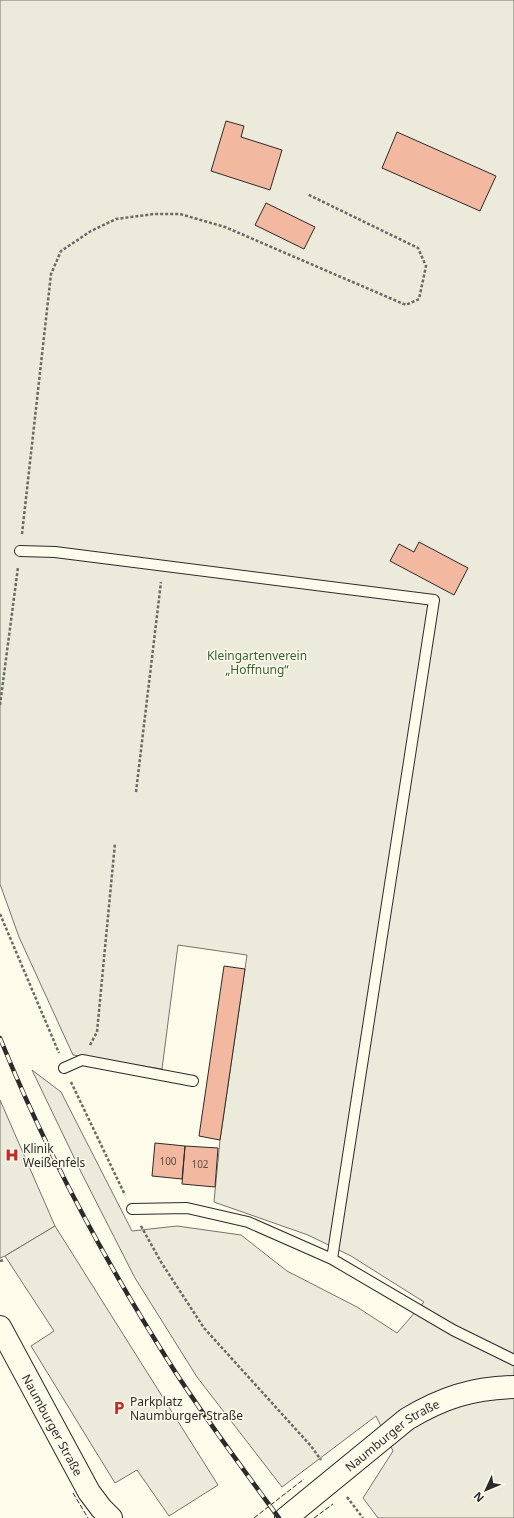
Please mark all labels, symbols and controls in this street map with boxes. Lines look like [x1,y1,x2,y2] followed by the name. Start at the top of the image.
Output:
[207,647,307,678] park label: Kleingartenverein „Hoffnung“
[23,1140,86,1171] place label: Klinik Weißenfels
[4,1147,20,1163] hospital icon: Klinik Weißenfels
[159,1154,177,1168] house number: 100
[191,1157,209,1171] house number: 102
[18,1371,87,1479] street label: Naumburger Straße
[130,1393,243,1424] place label: Parkplatz Naumburger Straße
[341,1395,442,1475] street label: Naumburger Straße
[111,1400,127,1416] parking icon: Parkplatz Naumburger Straße
[466,1470,506,1510] north arrow
[470,1489,487,1506] text: N

